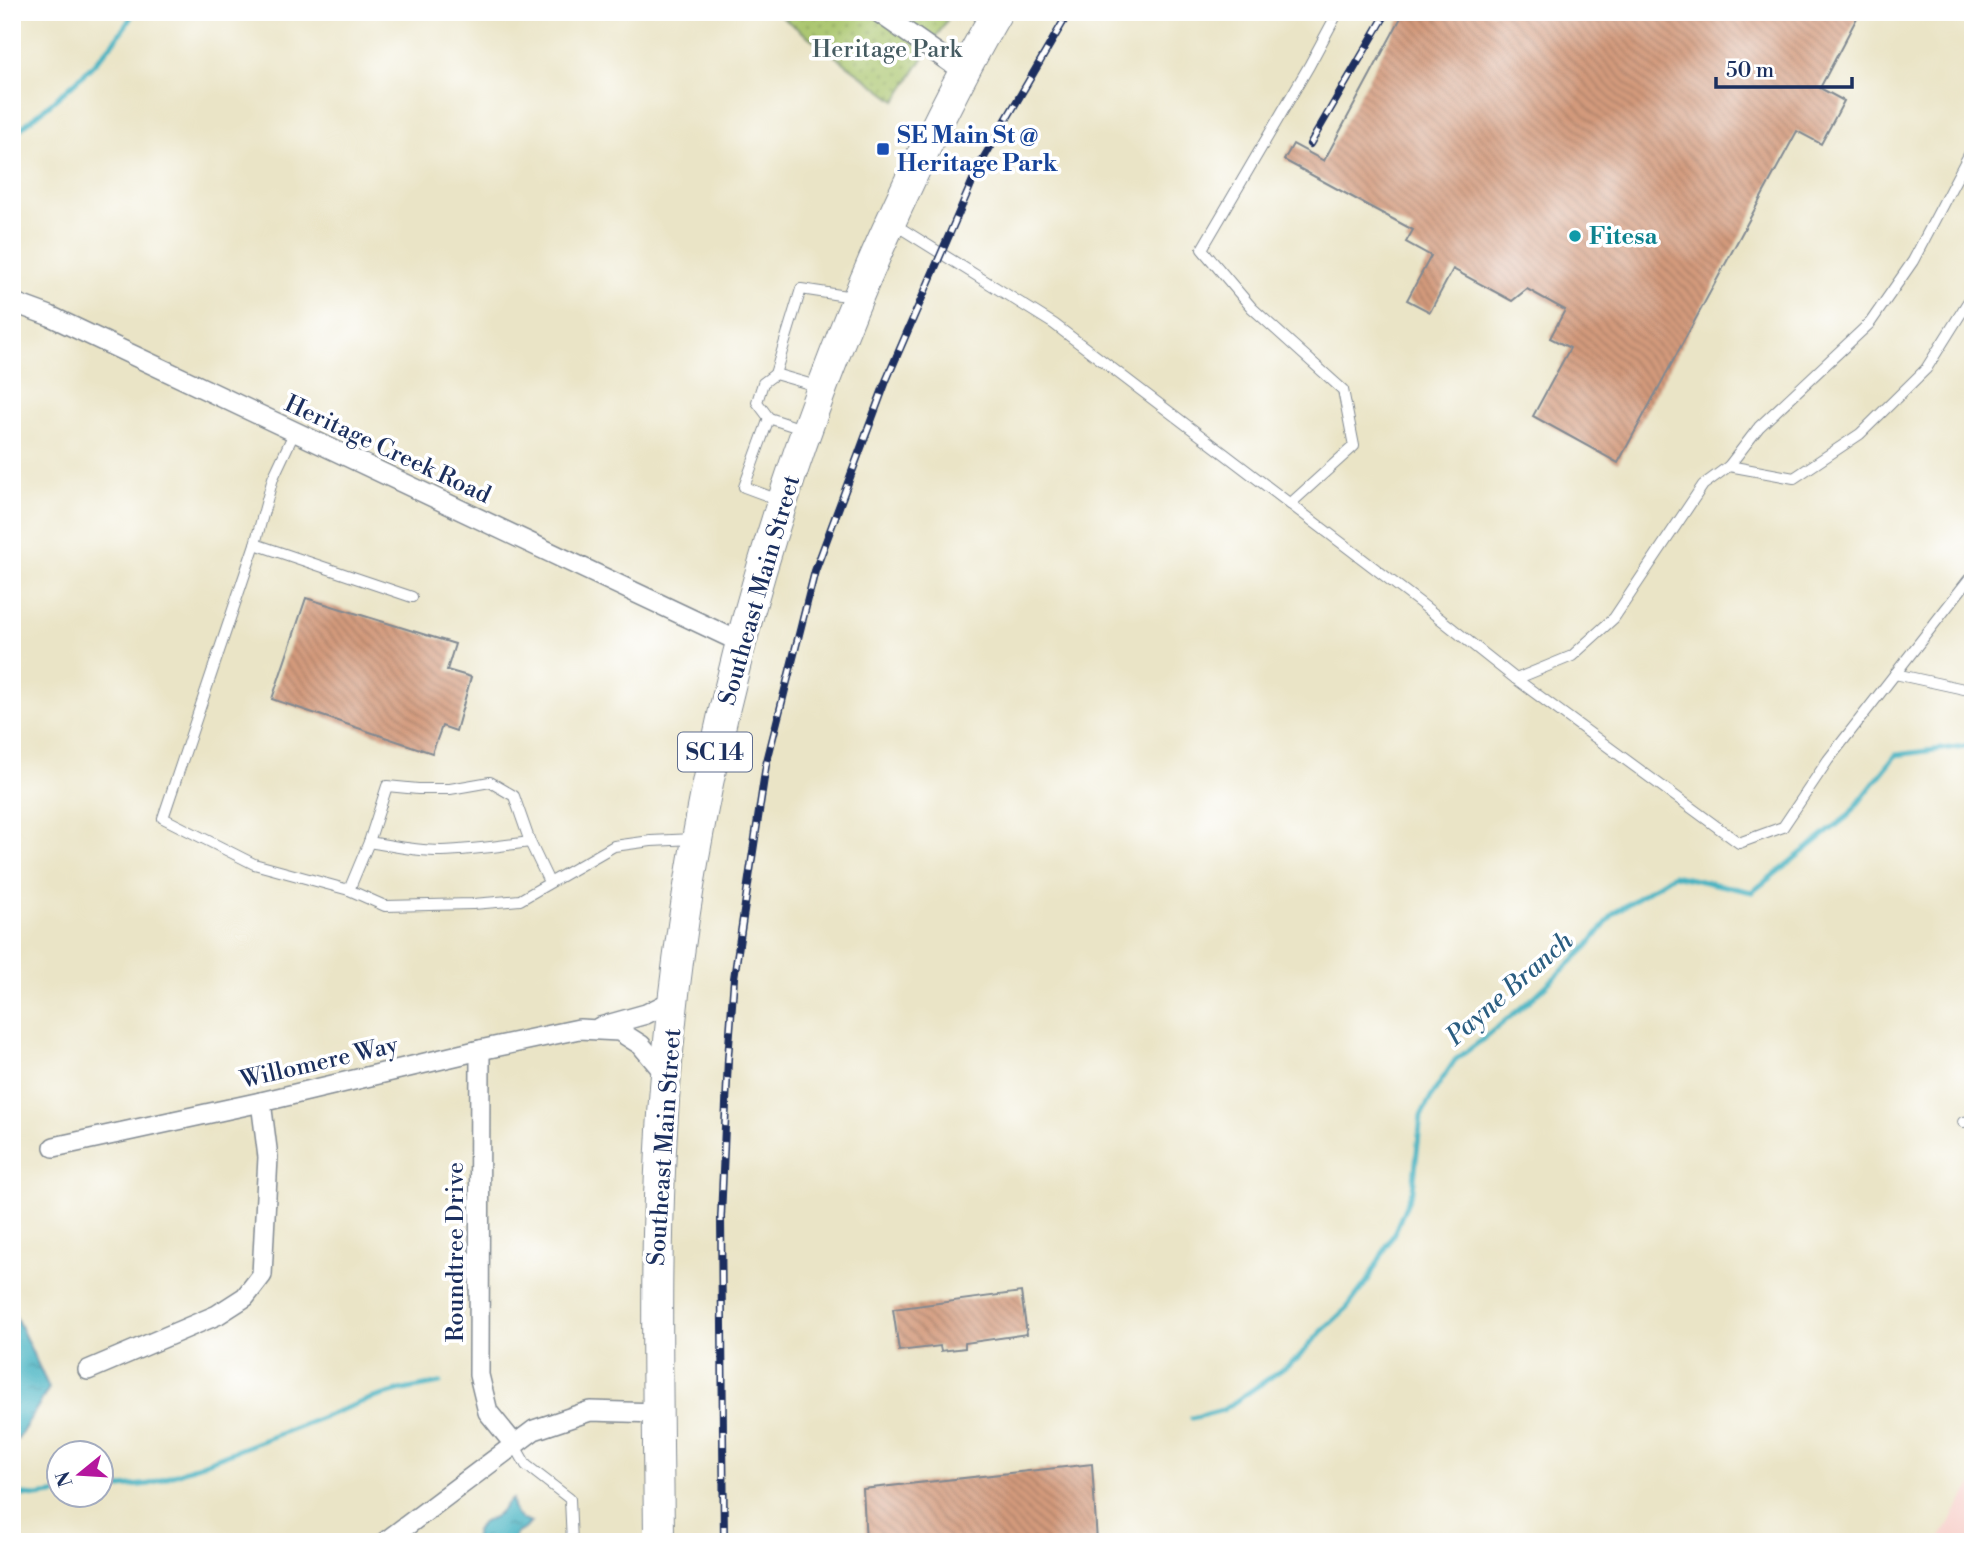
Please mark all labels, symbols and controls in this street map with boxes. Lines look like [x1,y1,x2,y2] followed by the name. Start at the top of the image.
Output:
[812,35,963,65] park label: Heritage Park
[1716,46,1852,90] scale bar
[1726,58,1774,84] text: 50 m
[897,121,1059,179] place label: SE Main St @ Heritage Park
[875,141,891,157] marker: SE Main St @ Heritage Park
[1589,222,1659,252] place label: Fitesa
[1567,228,1583,244] marker: Fitesa
[280,389,496,511] street label: Heritage Creek Road
[713,471,807,709] street label: Southeast Main Street
[678,732,752,772] road number: SC 14
[1439,925,1580,1053] water label: Payne Branch
[642,1027,688,1267] street label: Southeast Main Street
[237,1030,401,1096] street label: Willomere Way
[441,1162,471,1342] street label: Roundtree Drive
[46,1438,116,1508] north arrow
[51,1468,79,1490] text: N

